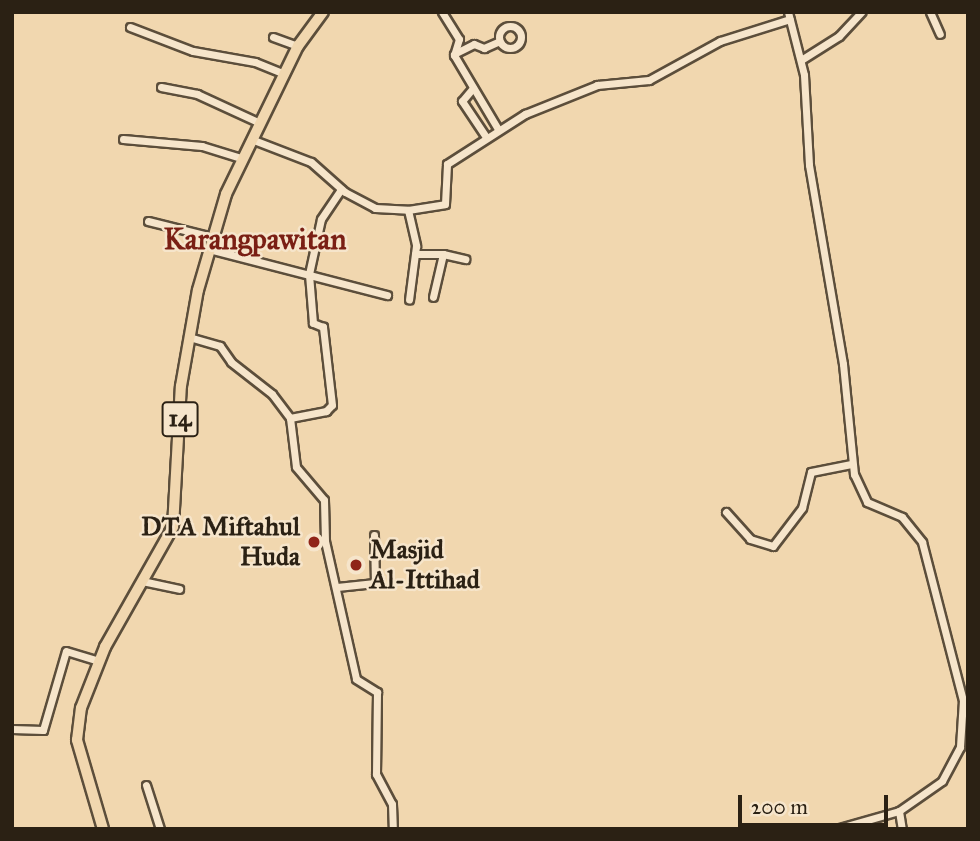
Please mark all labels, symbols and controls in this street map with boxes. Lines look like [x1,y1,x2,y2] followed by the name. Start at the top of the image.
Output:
[164,221,346,257] district label: Karangpawitan
[161,398,199,440] road number: 14
[141,511,300,572] place label: DTA Miftahul Huda
[306,534,322,550] marker: DTA Miftahul Huda
[370,534,480,596] place label: Masjid Al-Ittihad
[348,557,364,573] marker: Masjid Al-Ittihad
[742,782,892,826] scale bar
[751,794,808,820] text: 200 m

